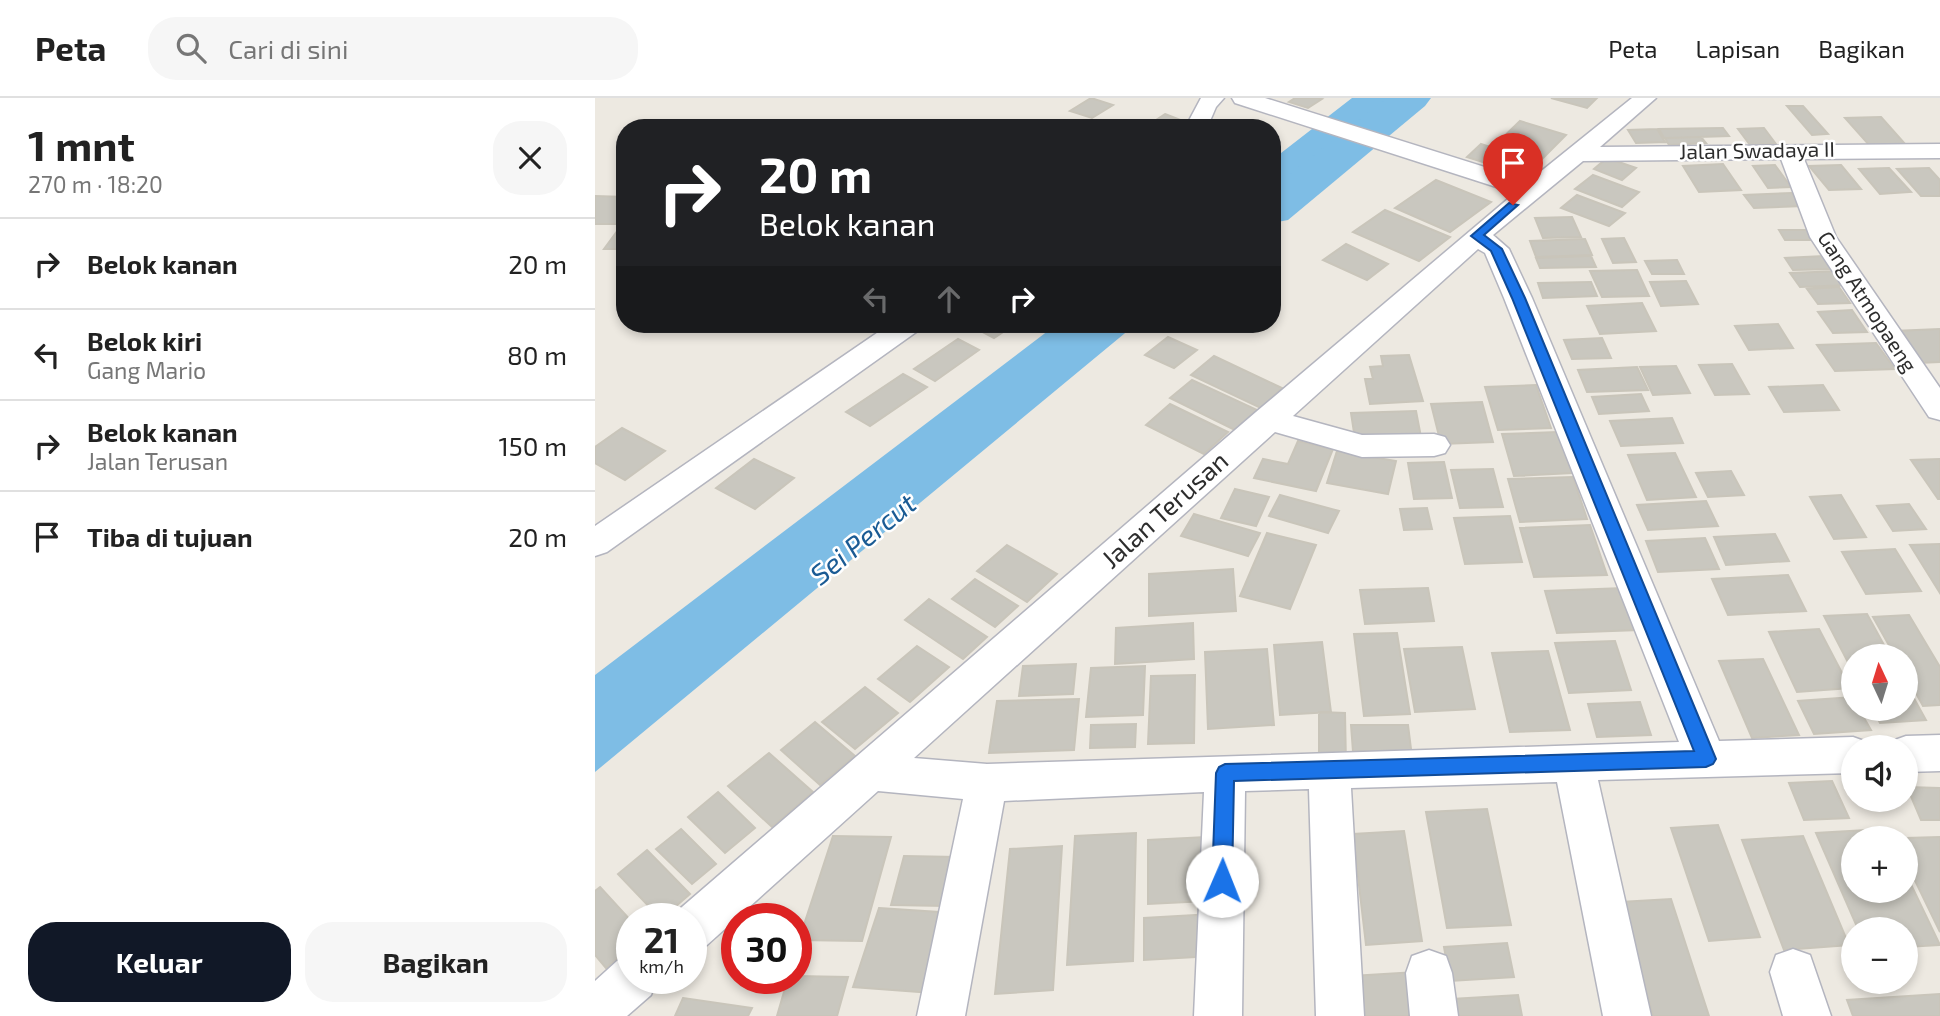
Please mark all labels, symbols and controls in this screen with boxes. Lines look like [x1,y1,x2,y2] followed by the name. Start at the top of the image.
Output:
[148,17,638,80] search box
[35,28,106,68] text: Peta
[172,29,210,67] icon: search
[228,33,348,64] text: Cari di sini
[1608,34,1658,63] text: Peta
[1696,34,1780,63] text: Lapisan
[1818,34,1905,63] text: Bagikan
[28,119,135,169] text: 1 mnt
[493,121,567,195] button: close
[1483,133,1543,205] pin
[1679,136,1835,163] street label: Jalan Swadaya II
[759,144,872,203] text: 20 m
[1494,144,1532,182] icon: arrive
[644,147,735,238] icon: right
[28,170,163,198] text: 270 m · 18:20
[759,204,935,242] text: Belok kanan
[1813,226,1923,377] street label: Gang Atmopaeng
[28,245,66,283] icon: right
[87,248,238,279] text: Belok kanan
[508,248,567,279] text: 20 m
[857,280,895,318] icon: left
[930,280,968,318] icon: ahead
[1003,280,1041,318] icon: right
[87,325,202,356] text: Belok kiri
[28,336,66,374] icon: left
[507,339,567,370] text: 80 m
[87,356,206,384] text: Gang Mario
[87,416,238,447] text: Belok kanan
[28,427,66,465] icon: right
[498,430,567,461] text: 150 m
[1094,444,1234,574] street label: Jalan Terusan
[87,447,228,475] text: Jalan Terusan
[803,485,922,591] water label: Sei Percut
[28,518,66,556] icon: arrive
[87,521,253,552] text: Tiba di tujuan
[508,521,567,552] text: 20 m
[1841,644,1918,721] north arrow
[1841,644,1918,994] map controls
[1841,735,1918,812] button: sound
[1841,826,1918,903] button: +
[1185,844,1259,918] position arrow
[721,903,812,994] speed limit sign: 30
[1841,917,1918,994] button: −
[644,918,679,960] text: 21
[28,922,291,1002] button: Keluar
[305,922,567,1002] button: Bagikan
[639,955,684,977] text: km/h

